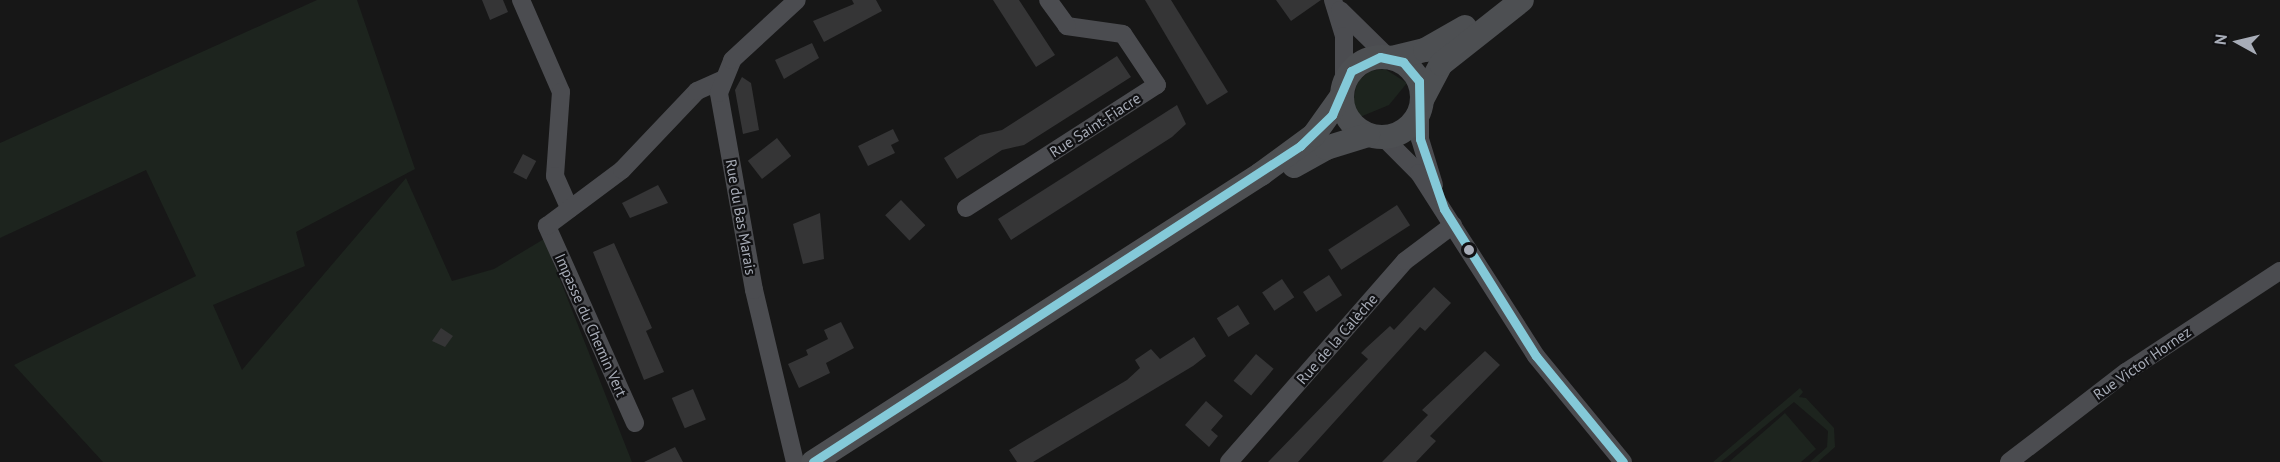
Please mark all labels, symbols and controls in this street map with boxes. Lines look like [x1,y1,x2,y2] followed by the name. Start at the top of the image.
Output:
[2208,12,2268,72] north arrow
[2210,33,2231,46] text: N
[1046,89,1144,161] street label: Rue Saint-Fiacre
[722,158,760,276] street label: Rue du Bas Marais
[1463,244,1475,256] unlabelled marker
[551,250,631,400] street label: Impasse du Chemin Vert
[1293,290,1381,388] street label: Rue de la Calèche
[2090,323,2194,403] street label: Rue Victor Hornez

